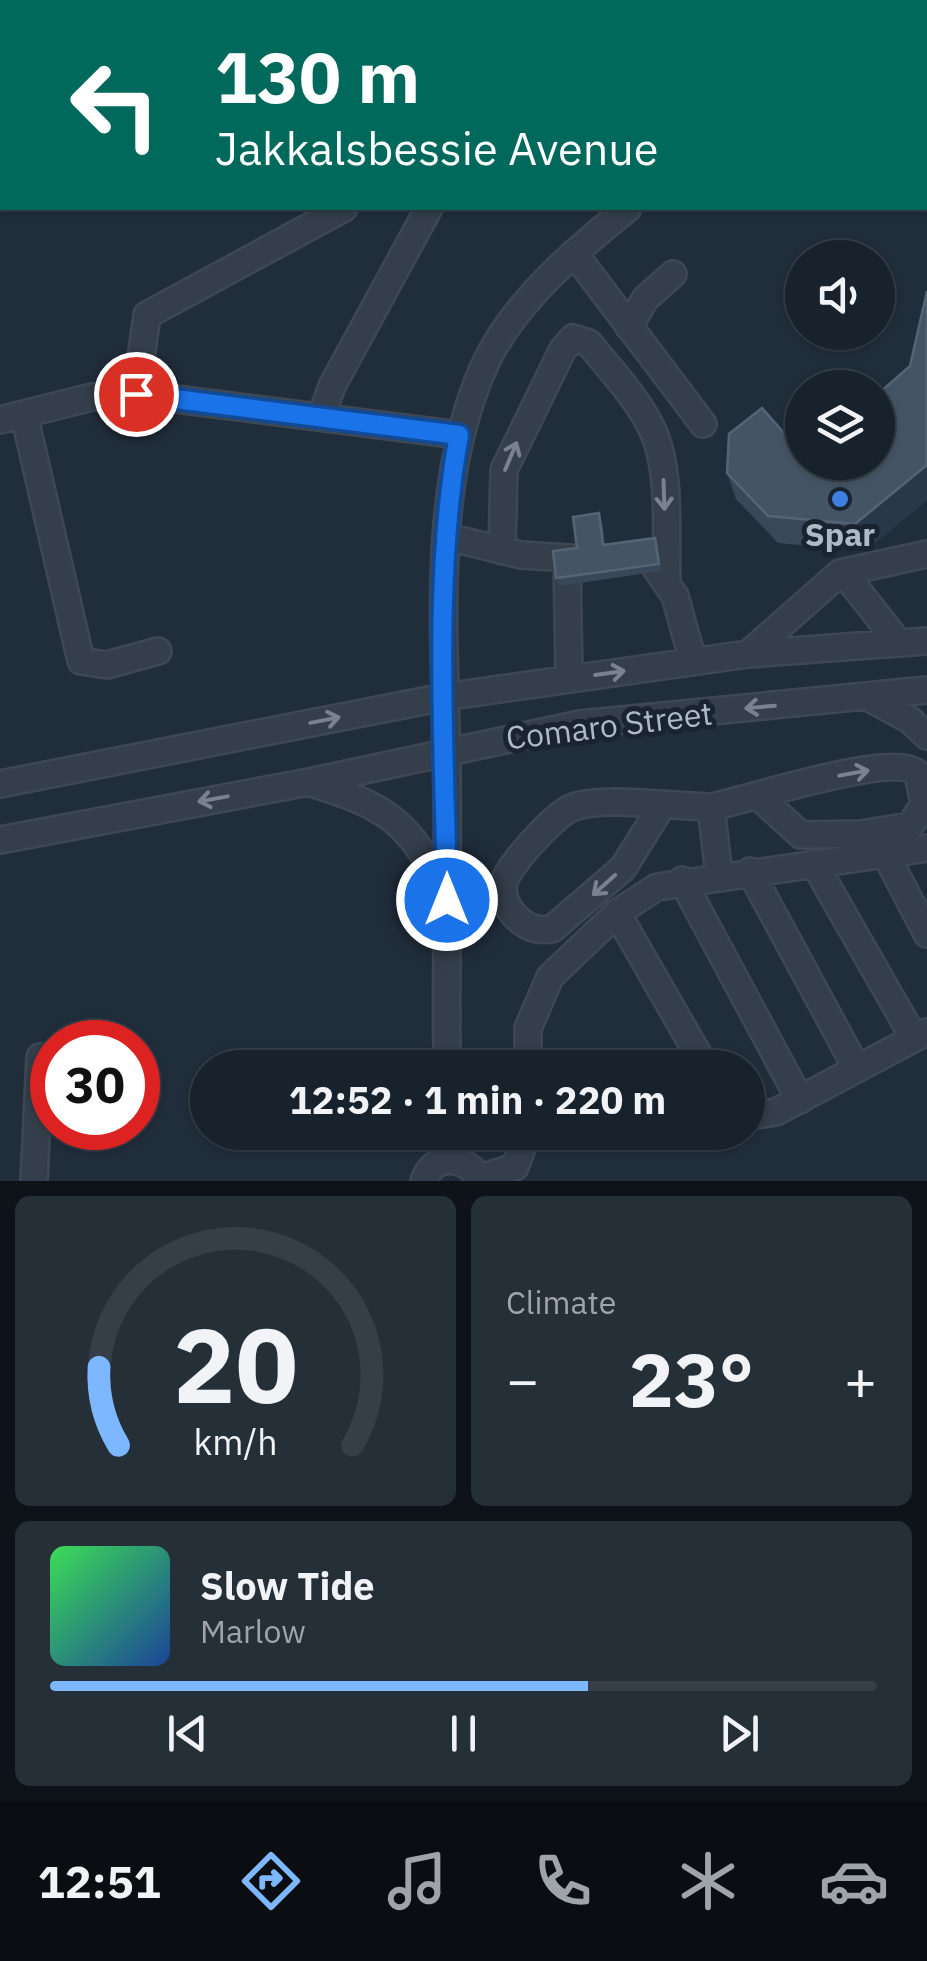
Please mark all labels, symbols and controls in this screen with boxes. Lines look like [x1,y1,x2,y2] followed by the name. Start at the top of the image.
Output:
[215,31,420,122] text: 130 m
[50,40,180,170] icon: left
[215,119,659,177] text: Jakkalsbessie Avenue
[785,240,895,480] map controls
[785,240,895,350] button: sound
[94,352,179,437] pin
[109,367,164,422] icon: arrive
[785,370,895,480] button: layers
[503,441,521,472] one-way arrow
[655,479,674,511] one-way arrow
[829,488,851,510] marker: Spar
[805,513,875,555] place label: Spar
[593,663,625,682] one-way arrow
[503,692,715,758] street label: Comaro Street
[745,697,777,716] one-way arrow
[308,710,341,729] one-way arrow
[837,763,870,782] one-way arrow
[197,790,230,809] one-way arrow
[395,848,499,952] position arrow
[592,873,617,896] one-way arrow
[30,1020,160,1150] speed limit sign: 30
[289,1075,666,1124] text: 12:52 · 1 min · 220 m
[506,1281,616,1323] text: Climate
[173,1296,298,1432] text: 20
[629,1330,754,1428] text: 23°
[506,1344,539,1415] text: −
[844,1344,877,1415] text: +
[193,1418,278,1465] text: km/h
[200,1561,375,1610] text: Slow Tide
[200,1610,306,1652] text: Marlow
[160,1706,215,1761] icon: previous
[436,1706,491,1761] icon: pause
[712,1706,767,1761] icon: next
[236,1846,306,1916] icon: directions
[382,1846,452,1916] icon: music
[528,1846,598,1916] icon: phone
[673,1846,743,1916] icon: climate
[819,1846,889,1916] icon: car
[38,1852,161,1910] text: 12:51

